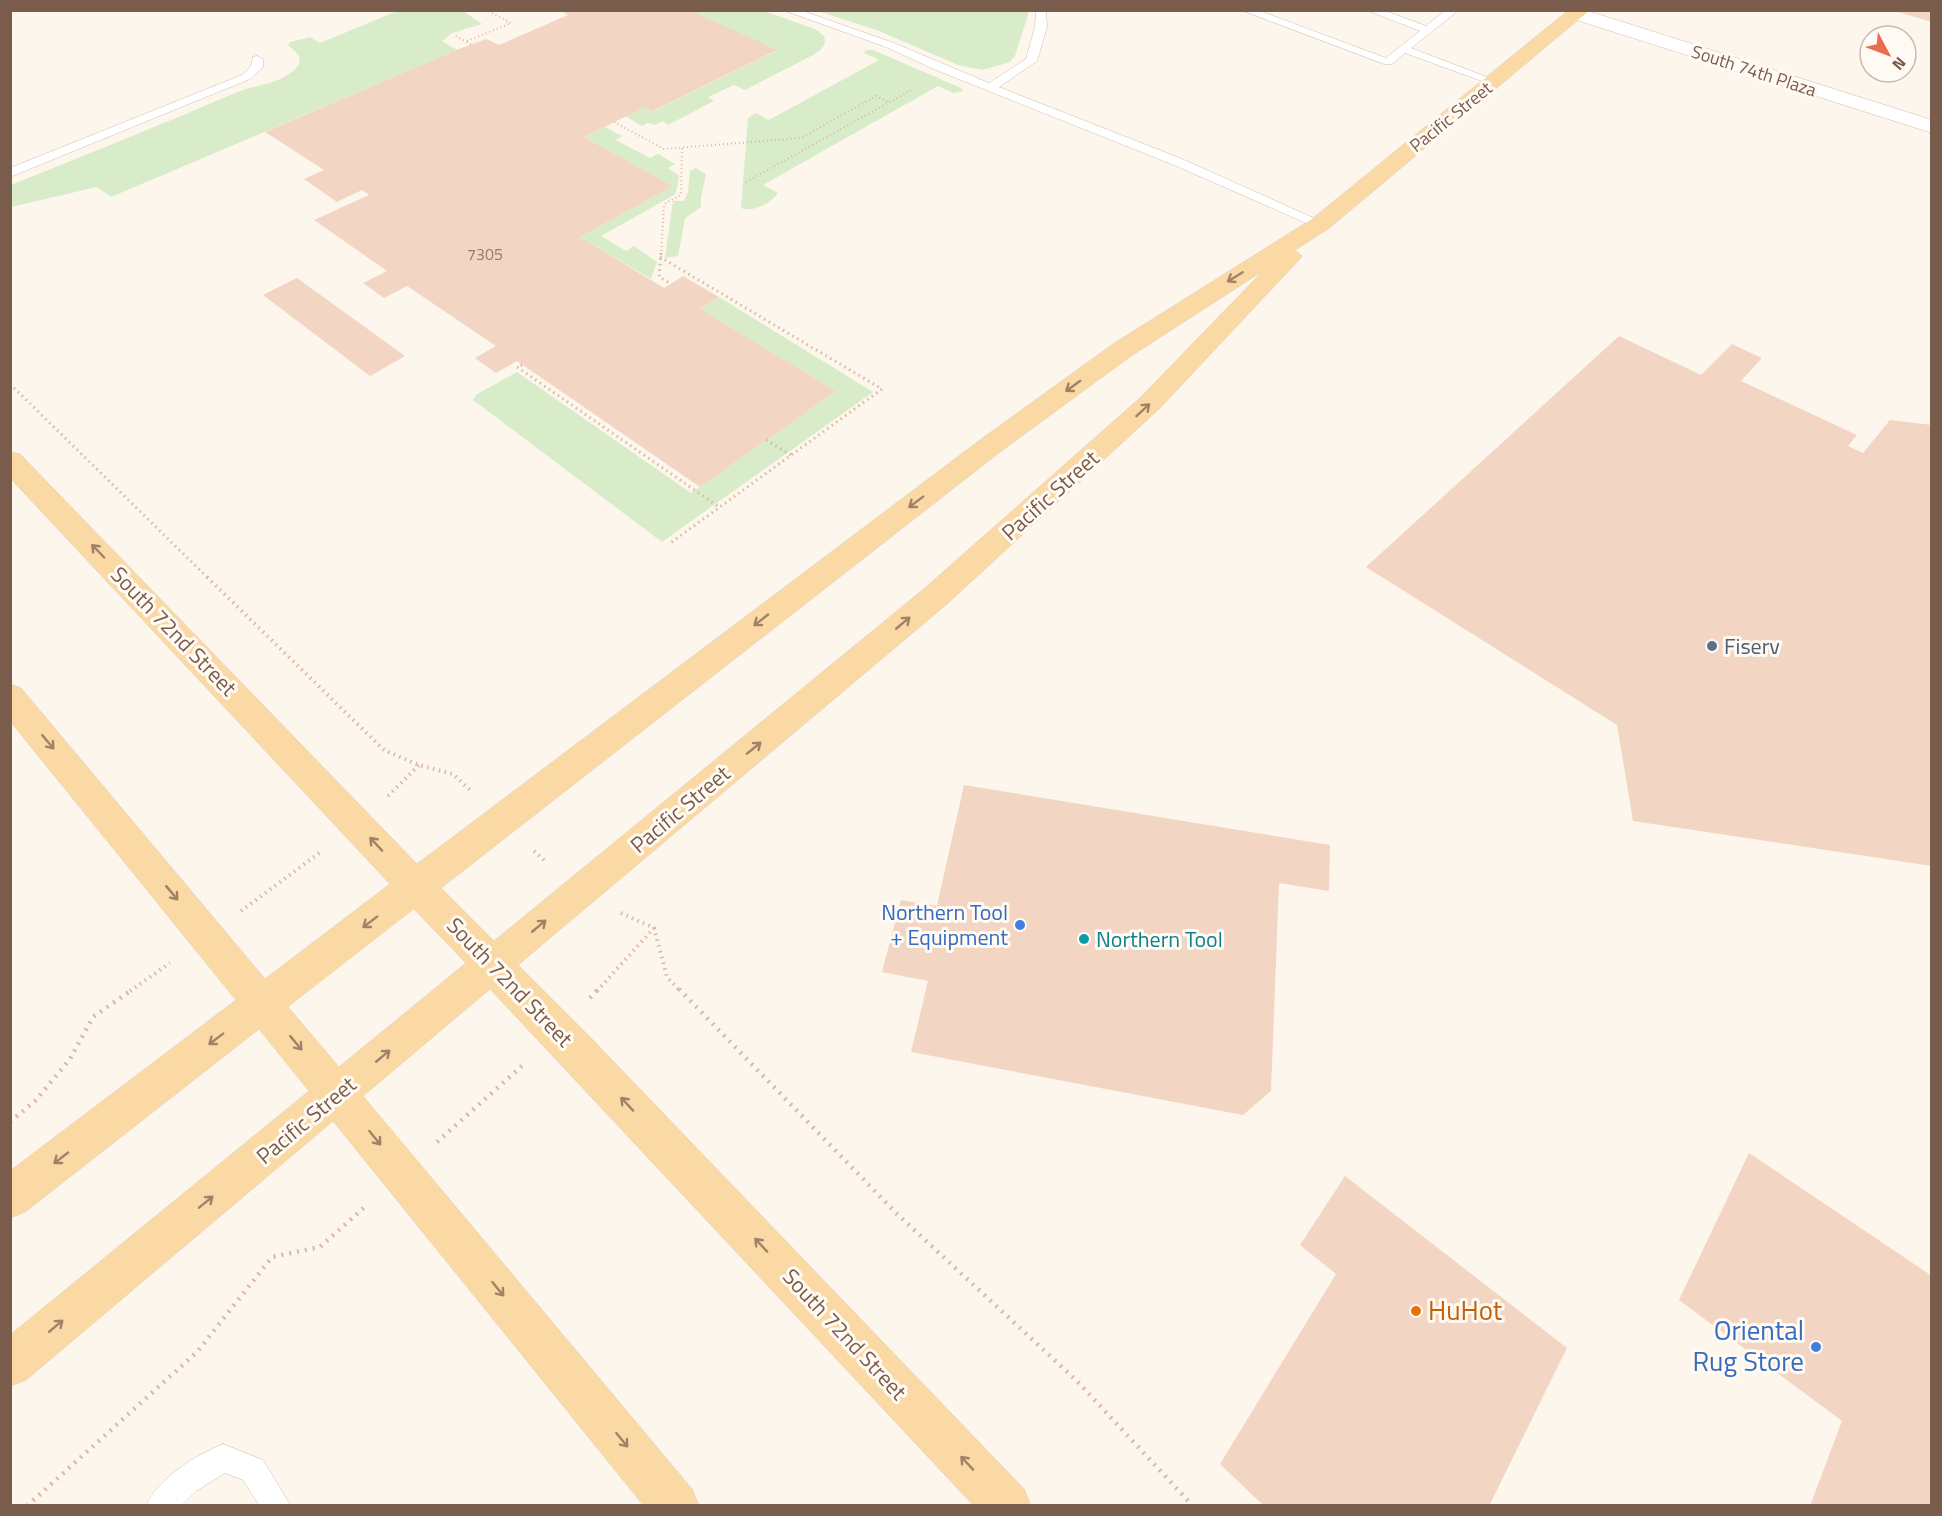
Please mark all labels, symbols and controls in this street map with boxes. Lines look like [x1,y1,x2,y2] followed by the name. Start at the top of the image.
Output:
[1858,24,1918,84] north arrow
[1688,38,1820,103] street label: South 74th Plaza
[1887,52,1912,76] text: N
[1404,74,1498,158] street label: Pacific Street
[467,242,503,266] house number: 7305
[1227,272,1244,284] one-way arrow
[1066,380,1082,392] one-way arrow
[1135,403,1150,417] one-way arrow
[993,441,1107,548] street label: Pacific Street
[909,496,925,508] one-way arrow
[90,543,105,558] one-way arrow
[103,558,245,704] street label: South 72nd Street
[754,614,770,627] one-way arrow
[895,617,911,630] one-way arrow
[1724,629,1780,663] place label: Fiserv
[1705,639,1719,653] marker: Fiserv
[41,734,54,750] one-way arrow
[745,742,761,755] one-way arrow
[622,757,738,861] street label: Pacific Street
[369,837,383,852] one-way arrow
[165,885,179,900] one-way arrow
[881,895,1008,954] place label: Northern Tool + Equipment
[439,909,581,1055] street label: South 72nd Street
[362,916,378,929] one-way arrow
[1013,918,1027,932] marker: Northern Tool + Equipment
[531,920,547,933] one-way arrow
[1096,922,1223,956] place label: Northern Tool
[1077,932,1091,946] marker: Northern Tool
[208,1032,224,1045] one-way arrow
[289,1035,303,1050] one-way arrow
[375,1049,391,1062] one-way arrow
[248,1068,364,1172] street label: Pacific Street
[620,1096,634,1111] one-way arrow
[368,1130,381,1146] one-way arrow
[54,1151,70,1164] one-way arrow
[197,1195,213,1208] one-way arrow
[754,1238,768,1253] one-way arrow
[775,1261,915,1408] street label: South 72nd Street
[492,1281,505,1297] one-way arrow
[1428,1289,1503,1330] place label: HuHot
[1409,1304,1423,1318] marker: HuHot
[1692,1309,1804,1381] place label: Oriental Rug Store
[47,1320,63,1333] one-way arrow
[1809,1340,1823,1354] marker: Oriental Rug Store
[615,1432,628,1448] one-way arrow
[960,1456,974,1471] one-way arrow

